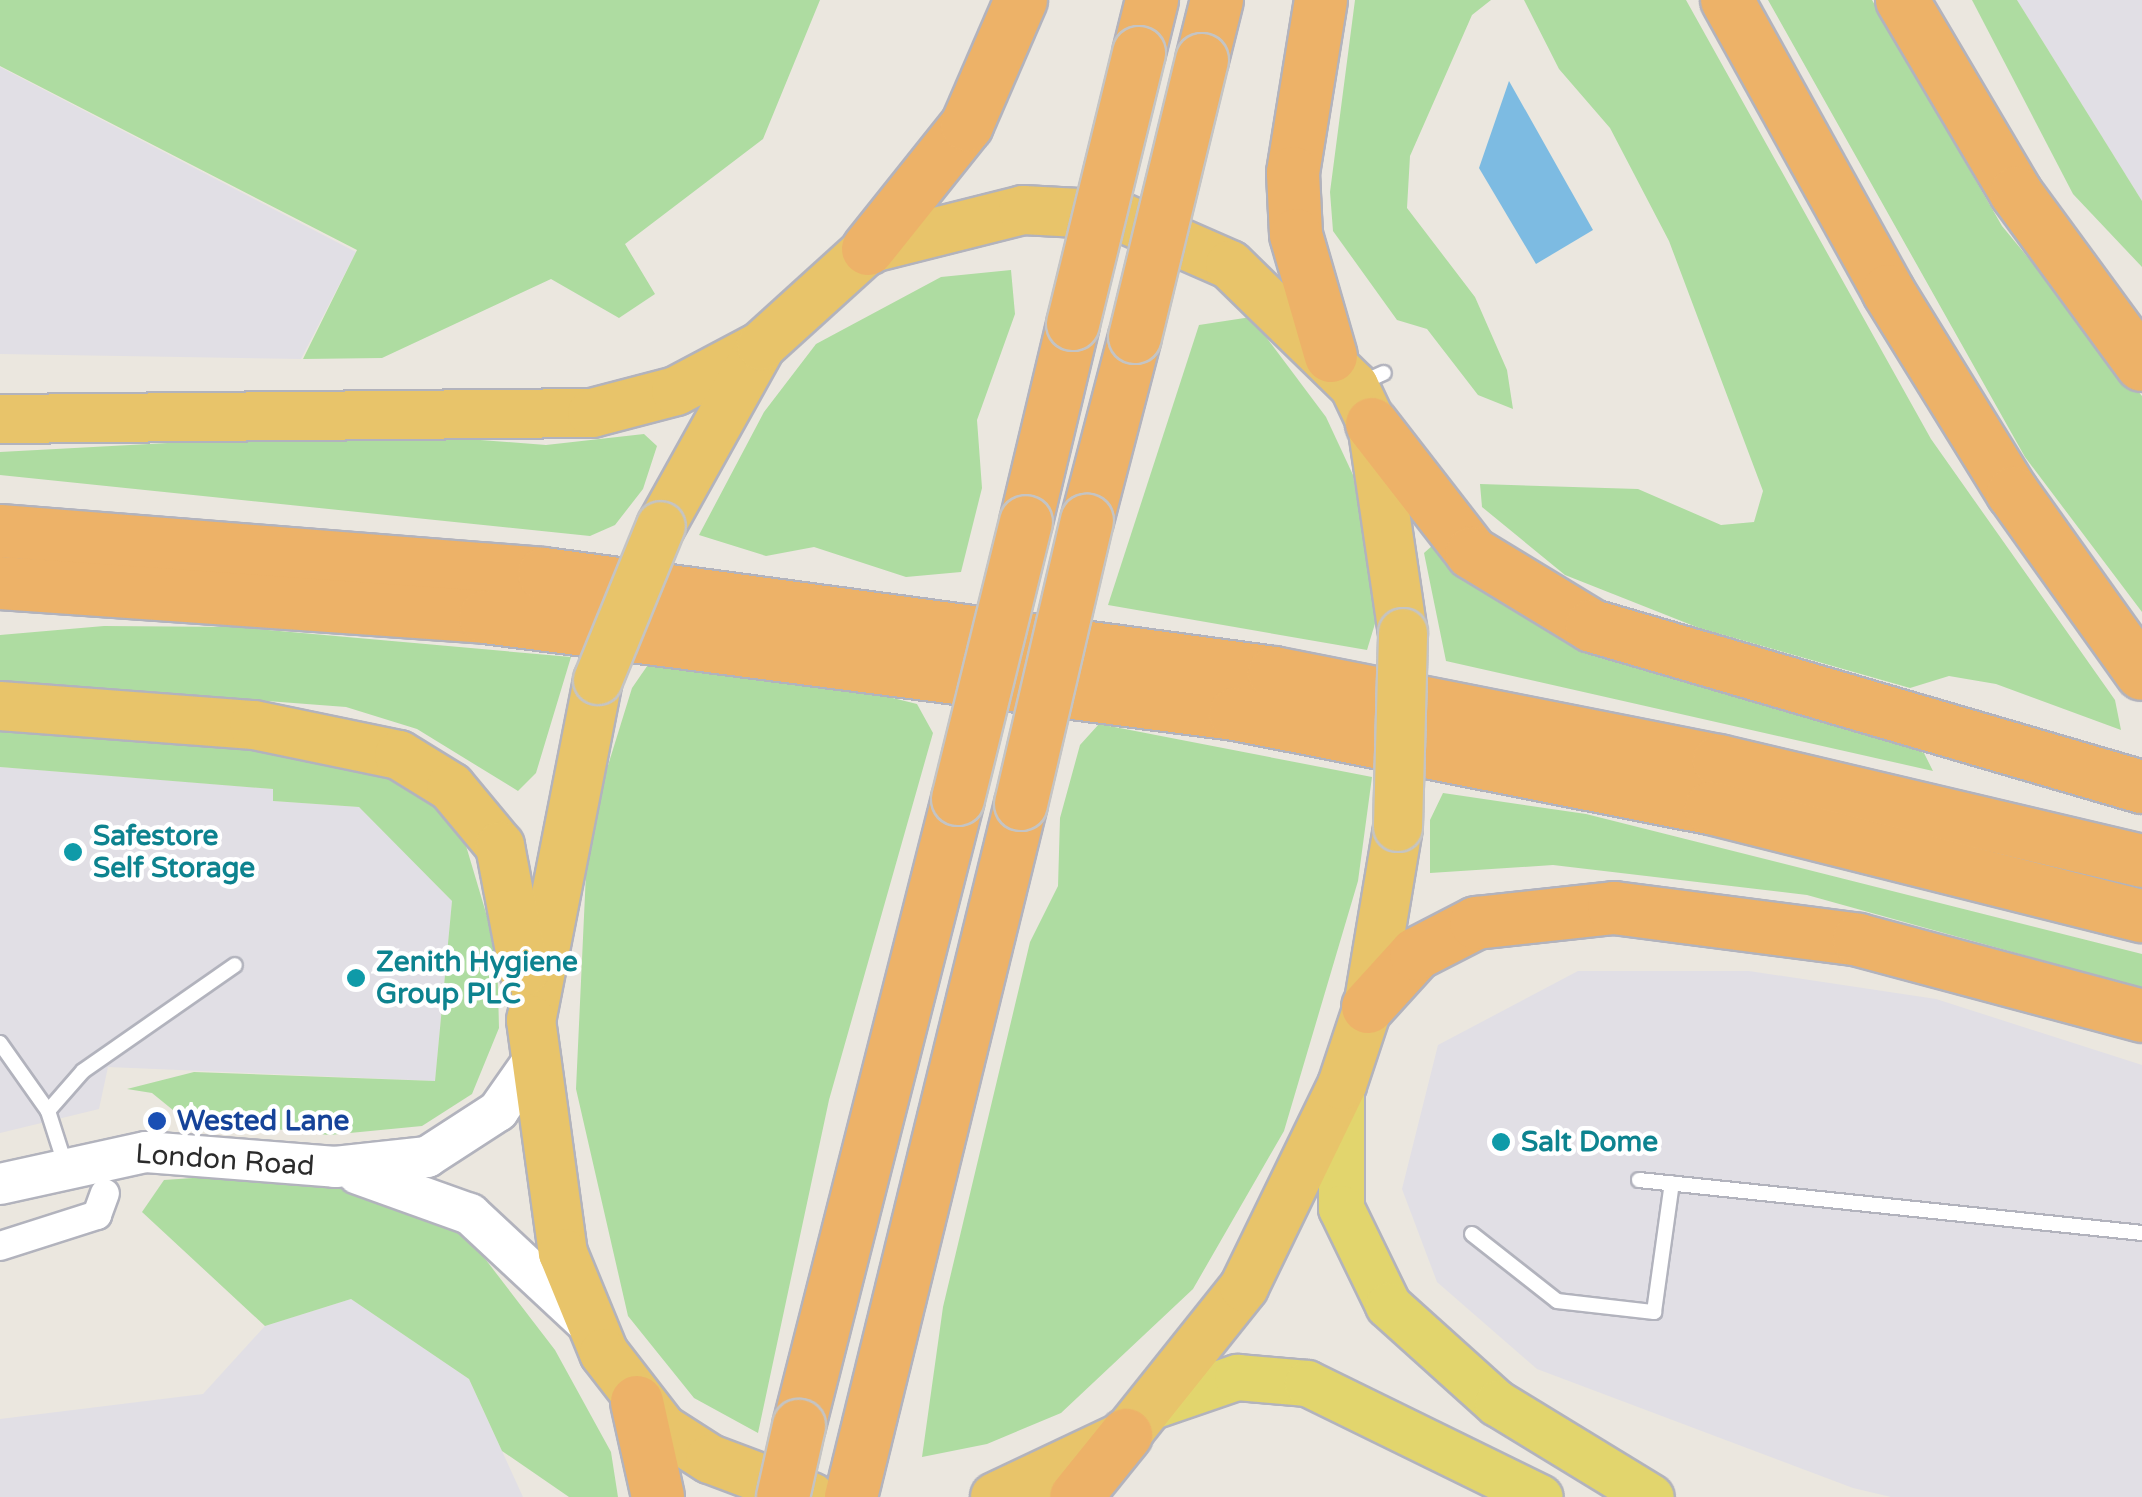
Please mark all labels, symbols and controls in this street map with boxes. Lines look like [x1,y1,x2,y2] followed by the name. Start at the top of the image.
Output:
[93,819,255,885] place label: Safestore Self Storage
[62,841,84,863] marker: Safestore Self Storage
[376,945,578,1011] place label: Zenith Hygiene Group PLC
[345,967,367,989] marker: Zenith Hygiene Group PLC
[177,1104,349,1138] place label: Wested Lane
[146,1110,168,1132] marker: Wested Lane
[1521,1125,1658,1159] place label: Salt Dome
[1490,1131,1512,1153] marker: Salt Dome
[134,1137,316,1183] street label: London Road

